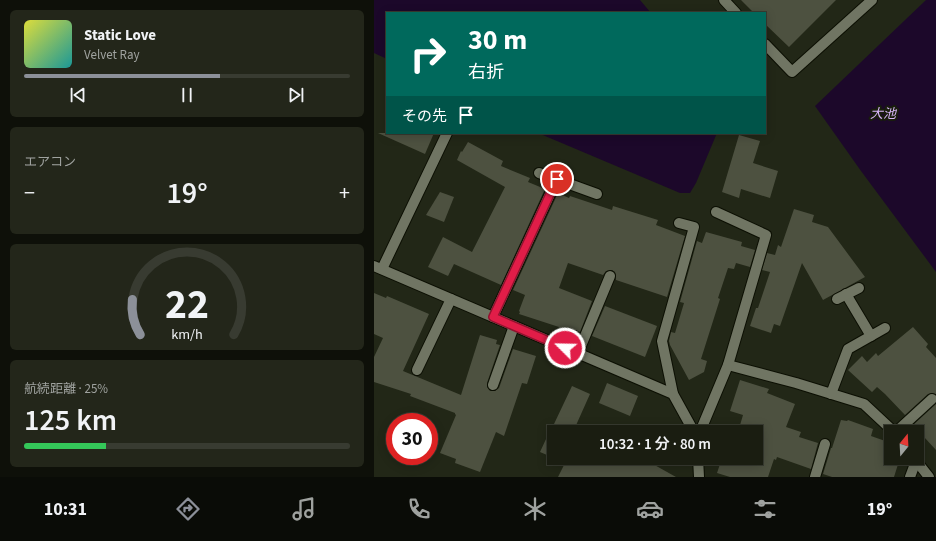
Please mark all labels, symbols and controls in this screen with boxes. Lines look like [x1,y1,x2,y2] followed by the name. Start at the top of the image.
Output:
[468,20,527,60] text: 30 m
[84,25,156,46] text: Static Love
[402,28,454,80] icon: right
[84,46,140,64] text: Velvet Ray
[468,60,504,85] text: 右折
[67,84,89,106] icon: previous
[176,84,198,106] icon: pause
[285,84,307,106] icon: next
[455,104,477,126] icon: arrive
[870,105,898,123] water label: 大池
[402,106,447,127] text: その先
[24,153,76,171] text: エアコン
[540,162,574,196] pin
[546,168,568,190] icon: arrive
[166,172,208,215] text: 19°
[24,177,35,209] text: −
[339,177,350,209] text: +
[165,275,209,335] text: 22
[171,323,203,344] text: km/h
[544,327,586,369] position arrow
[24,380,108,398] text: 航続距離 · 25%
[24,399,117,442] text: 125 km
[386,413,438,465] speed limit sign: 30
[884,425,924,465] north arrow
[884,425,924,465] map controls
[599,434,711,455] text: 10:32 · 1 分 · 80 m
[174,495,202,523] icon: directions
[290,495,318,523] icon: music
[405,495,433,523] icon: phone
[521,495,549,523] icon: climate
[636,495,664,523] icon: car
[751,495,779,523] icon: filters
[44,497,87,522] text: 10:31
[867,497,892,522] text: 19°

